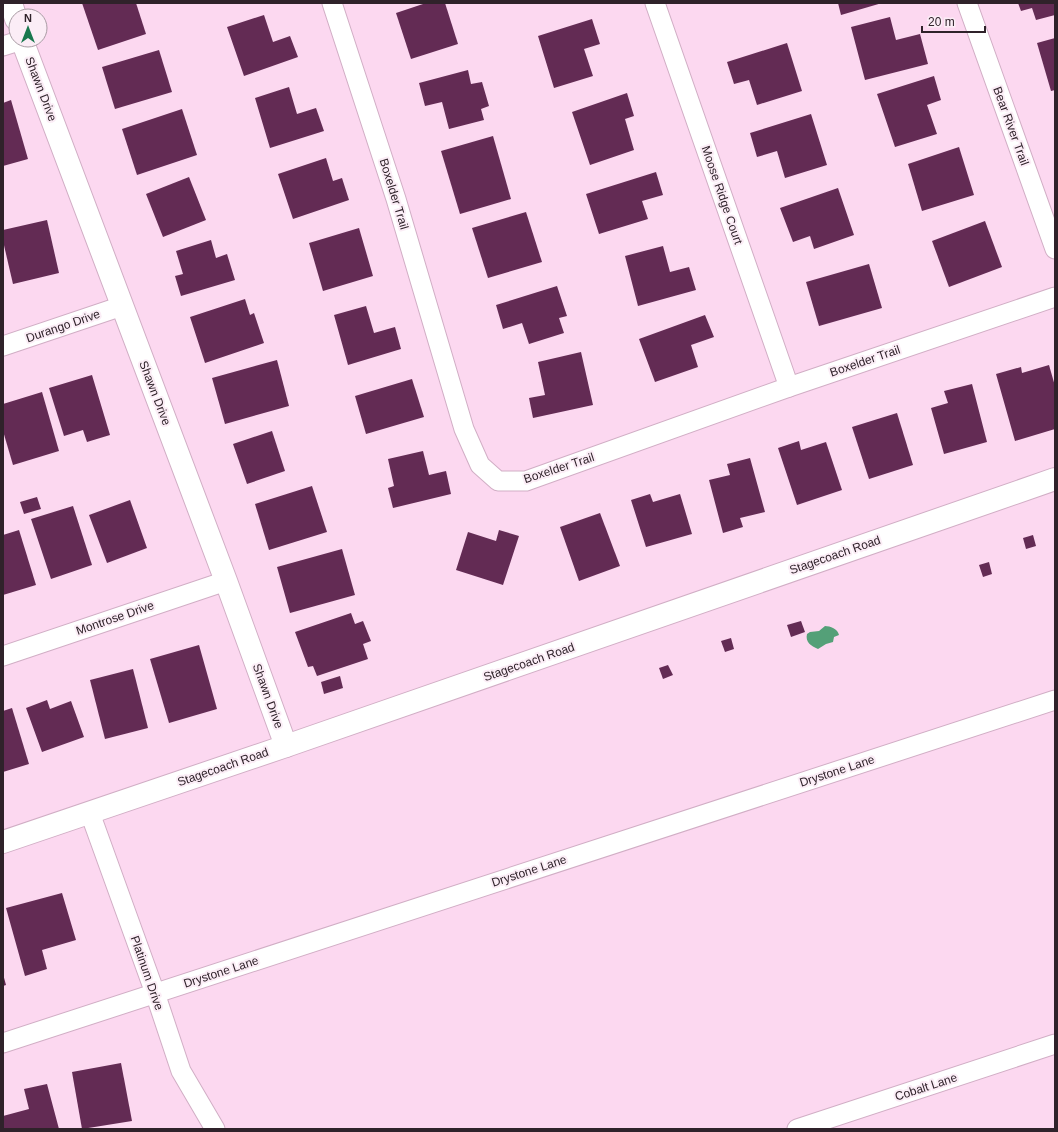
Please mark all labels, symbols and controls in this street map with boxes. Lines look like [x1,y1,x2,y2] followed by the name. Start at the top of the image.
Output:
[8,8,48,48] north arrow
[922,8,985,34] scale bar
[24,12,32,24] text: N
[928,15,955,29] text: 20 m
[22,55,60,124] street label: Shawn Drive
[990,85,1032,167] street label: Bear River Trail
[699,144,746,247] street label: Moose Ridge Court
[377,157,411,231] street label: Boxelder Trail
[24,307,102,345] street label: Durango Drive
[828,342,902,380] street label: Boxelder Trail
[136,359,174,428] street label: Shawn Drive
[522,450,596,486] street label: Boxelder Trail
[788,533,882,577] street label: Stagecoach Road
[74,598,156,638] street label: Montrose Drive
[482,640,576,684] street label: Stagecoach Road
[250,662,286,731] street label: Shawn Drive
[176,745,270,789] street label: Stagecoach Road
[798,752,877,790] street label: Drystone Lane
[490,852,569,890] street label: Drystone Lane
[128,934,166,1012] street label: Platinum Drive
[182,953,261,991] street label: Drystone Lane
[893,1070,959,1104] street label: Cobalt Lane

